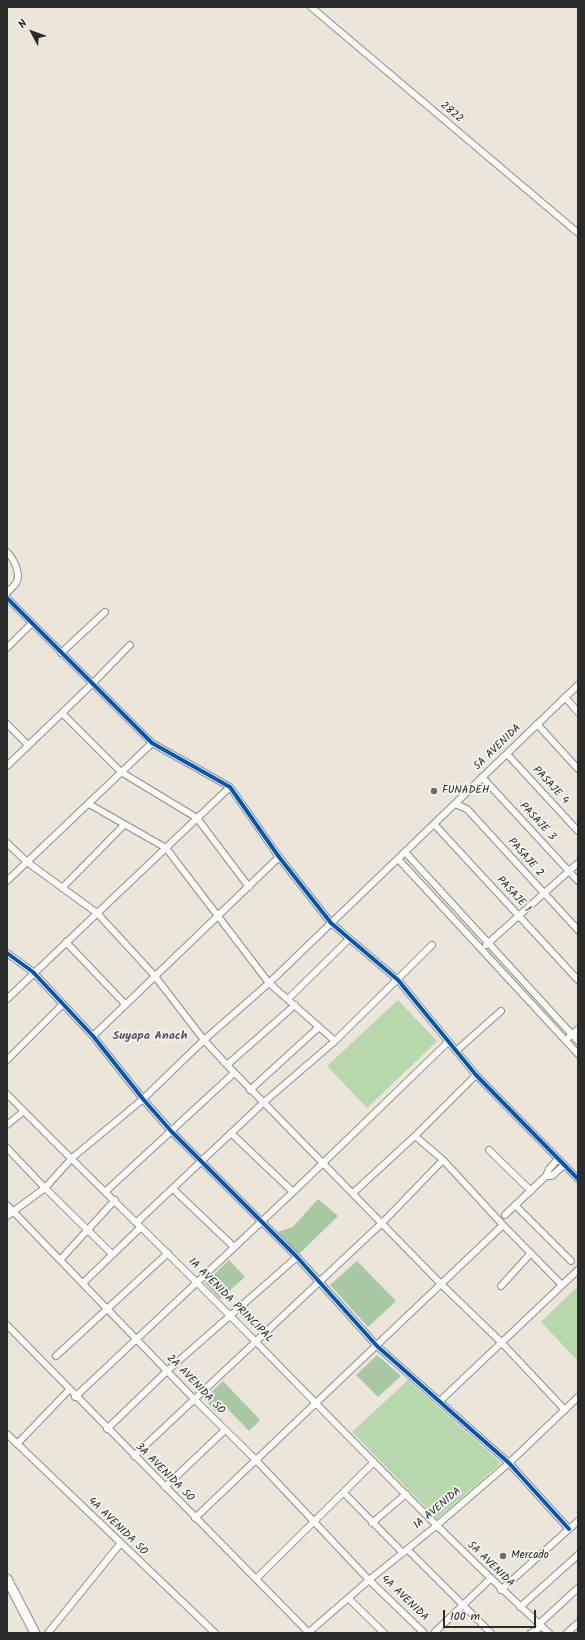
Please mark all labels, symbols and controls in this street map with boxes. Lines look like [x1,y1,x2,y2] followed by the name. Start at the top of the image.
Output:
[12,12,52,52] north arrow
[14,16,32,33] text: N
[437,100,465,126] street label: 2822
[472,722,524,774] street label: 5A AVENIDA
[529,764,571,808] street label: PASAJE 4
[442,784,489,798] place label: FUNADEH
[429,786,439,796] marker: FUNADEH
[516,800,558,844] street label: PASAJE 3
[504,836,546,880] street label: PASAJE 2
[493,874,533,916] street label: PASAJE 1
[113,1030,187,1044] district label: Suyapa Anach
[185,1256,275,1346] street label: 1A AVENIDA PRINCIPAL
[163,1352,227,1418] street label: 2A AVENIDA SO
[132,1441,196,1505] street label: 3A AVENIDA SO
[411,1485,465,1533] street label: 1A AVENIDA
[84,1495,150,1559] street label: 4A AVENIDA SO
[464,1539,516,1591] street label: 5A AVENIDA
[511,1549,549,1563] place label: Mercado
[498,1551,508,1561] marker: Mercado
[378,1573,430,1625] street label: 4A AVENIDA
[445,1602,538,1628] scale bar
[450,1607,480,1626] text: 100 m

